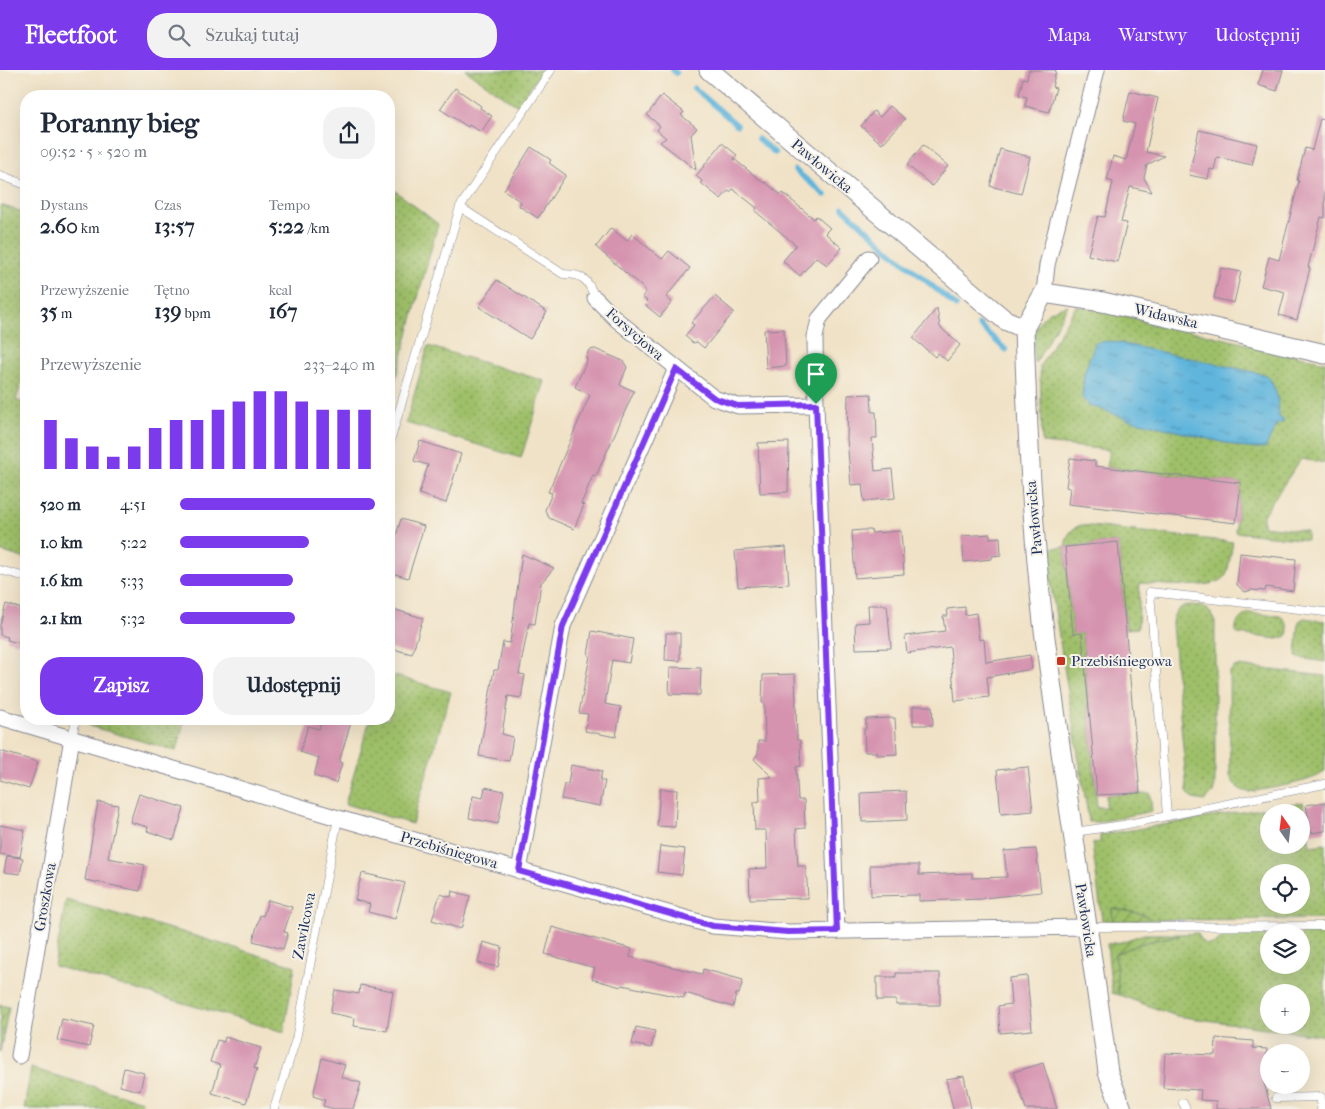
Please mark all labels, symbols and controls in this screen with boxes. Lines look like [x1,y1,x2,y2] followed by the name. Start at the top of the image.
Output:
[147,13,497,58] search box
[25,21,117,49] text: Fleetfoot
[165,21,193,49] icon: search
[205,24,299,46] text: Szukaj tutaj
[1048,25,1091,46] text: Mapa
[1119,25,1187,46] text: Warstwy
[1215,25,1300,46] text: Udostępnij
[40,106,199,139] text: Poranny bieg
[323,107,375,159] button: share
[788,135,857,198] street label: Pawłowicka
[40,142,147,161] text: 09:52 · 5 × 520 m
[40,197,88,214] text: Dystans
[154,197,182,214] text: Czas
[269,197,310,214] text: Tempo
[40,214,78,238] text: 2.60
[154,214,195,238] text: 13:57
[269,214,304,238] text: 5:22
[78,220,100,237] text: km
[304,220,330,237] text: /km
[40,282,129,299] text: Przewyższenie
[154,282,190,299] text: Tętno
[269,282,292,299] text: kcal
[40,299,58,323] text: 35
[154,299,181,323] text: 139
[269,299,297,323] text: 167
[1131,300,1201,332] street label: Widawska
[602,304,668,365] street label: Forsycjowa
[58,305,72,322] text: m
[181,305,211,322] text: bpm
[795,353,837,404] pin
[40,355,142,374] text: Przewyższenie
[303,355,375,374] text: 233–240 m
[802,360,830,388] icon: arrive
[1022,479,1046,556] street label: Pawłowicka
[40,495,81,514] text: 520 m
[120,495,146,514] text: 4:51
[40,533,83,552] text: 1.0 km
[120,533,147,552] text: 5:22
[40,571,82,590] text: 1.6 km
[120,571,144,590] text: 5:33
[40,609,82,628] text: 2.1 km
[120,609,146,628] text: 5:32
[1071,652,1173,670] place label: Przebiśniegowa
[1055,655,1067,667] marker: Przebiśniegowa
[40,657,203,715] button: Zapisz
[213,657,375,715] button: Udostępnij
[1260,804,1310,854] north arrow
[1260,804,1310,1094] map controls
[398,827,501,873] street label: Przebiśniegowa
[30,860,60,933] street label: Groszkowa
[1260,864,1310,914] button: locate
[1071,882,1101,959] street label: Pawłowicka
[289,890,320,961] street label: Zawilcowa
[1260,924,1310,974] button: layers
[1260,984,1310,1034] button: +
[1260,1044,1310,1094] button: −

